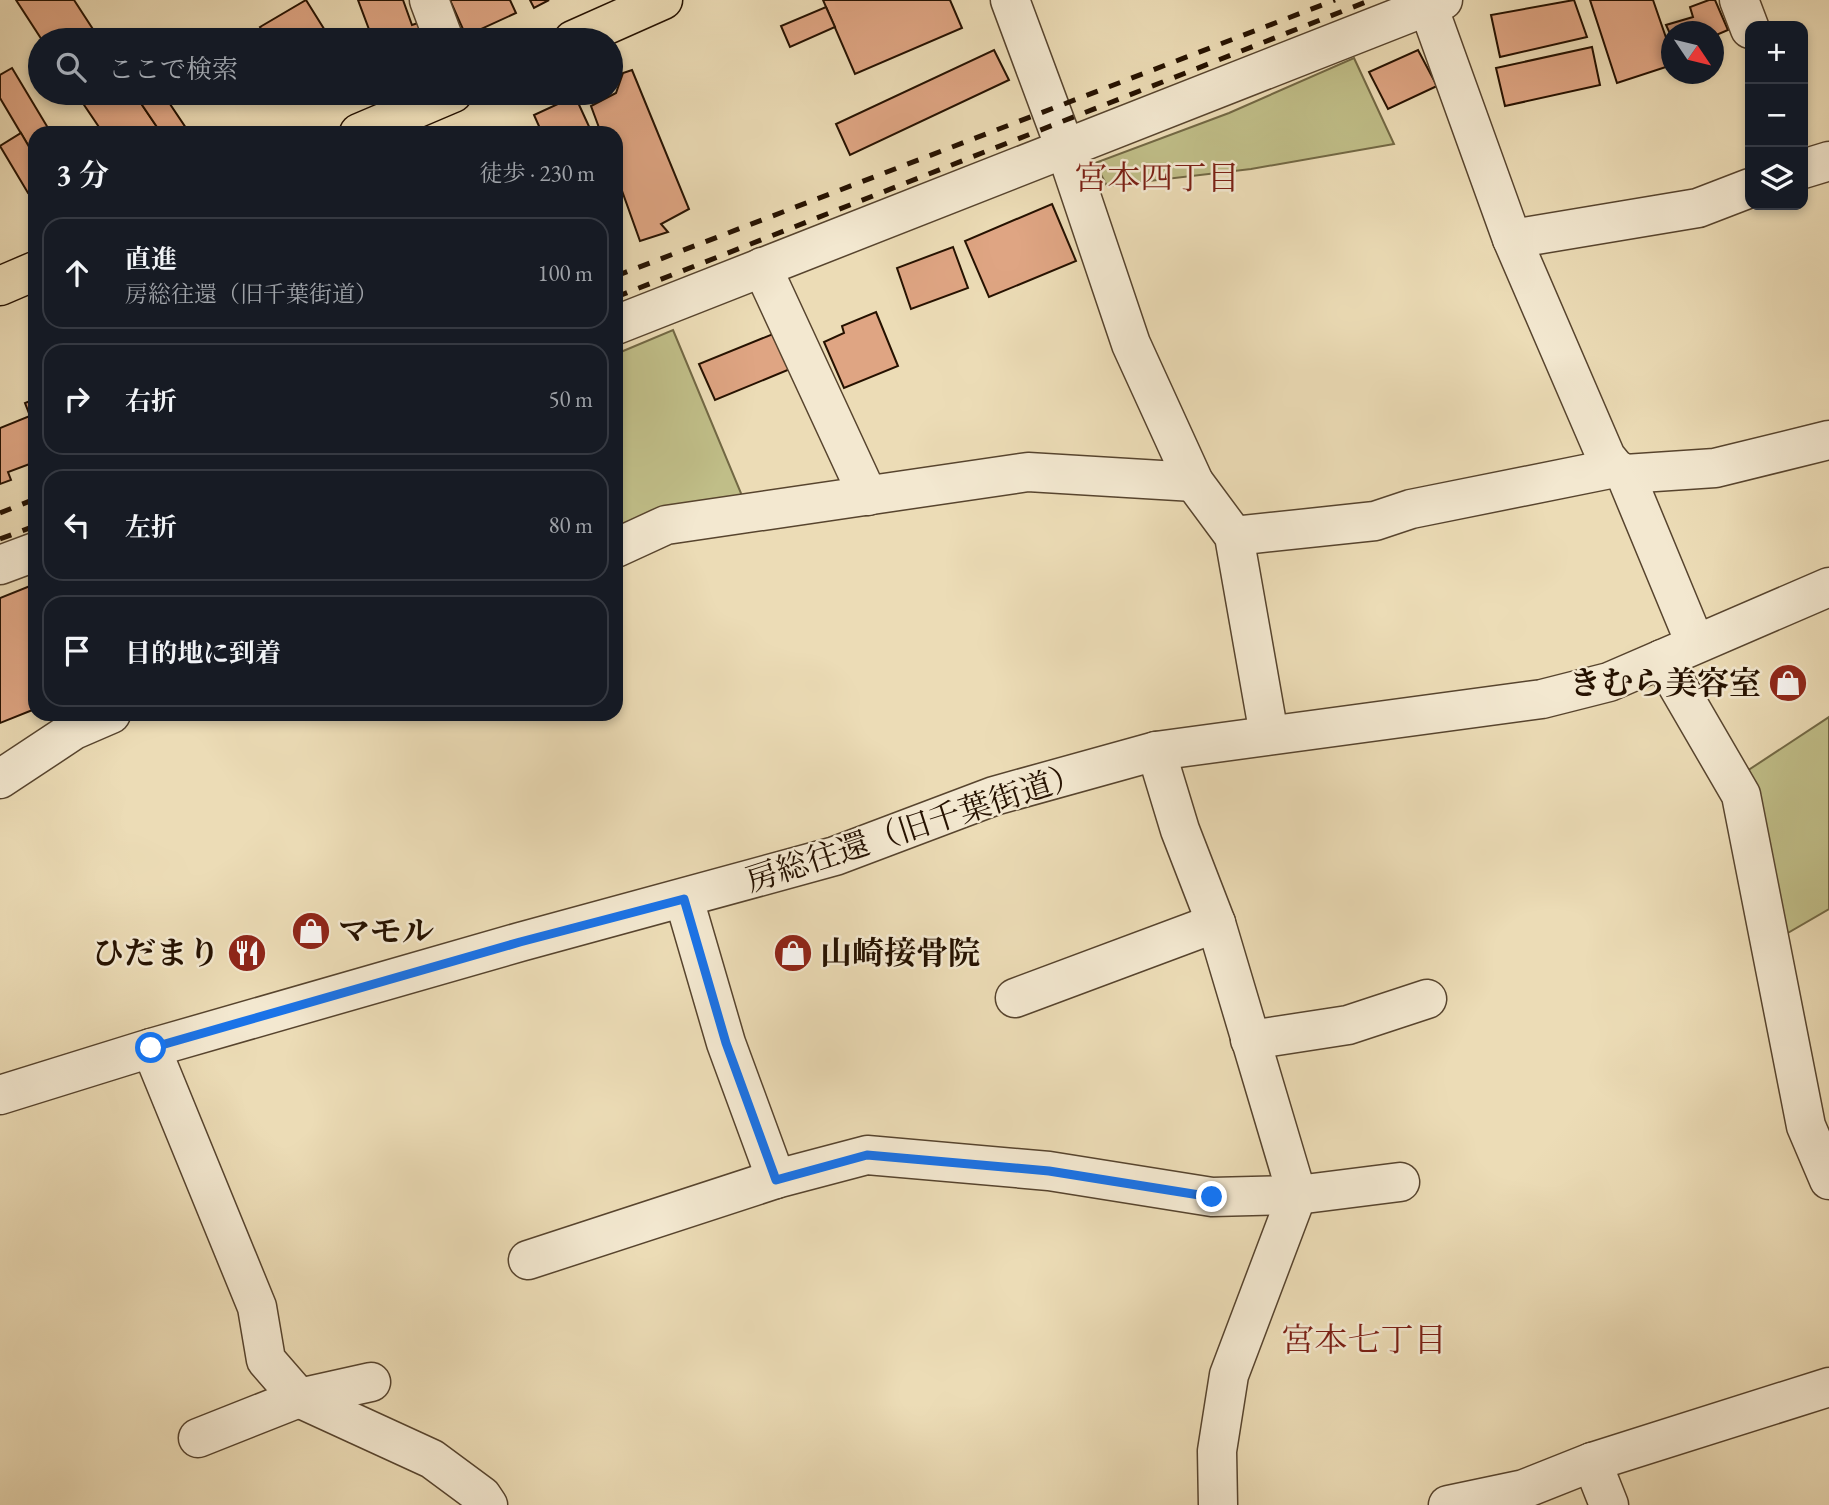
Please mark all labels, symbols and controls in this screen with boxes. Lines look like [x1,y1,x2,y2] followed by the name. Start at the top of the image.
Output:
[1661,21,1724,84] north arrow
[1745,21,1808,210] map controls
[1745,21,1808,84] button: +
[28,28,623,105] search box
[52,48,90,86] icon: search
[108,52,238,86] text: ここで検索
[1745,84,1808,147] button: −
[1745,147,1808,210] button: layers
[56,155,109,194] text: 3 分
[1075,156,1240,199] district label: 宮本四丁目
[480,158,595,188] text: 徒歩 · 230 m
[125,242,177,276] text: 直進
[58,254,96,292] icon: ahead
[537,258,593,288] text: 100 m
[125,279,378,309] text: 房総往還（旧千葉街道）
[58,380,96,418] icon: right
[125,384,177,418] text: 右折
[548,384,593,414] text: 50 m
[58,506,96,544] icon: left
[125,510,177,544] text: 左折
[548,510,593,540] text: 80 m
[58,632,96,670] icon: arrive
[125,636,281,670] text: 目的地に到着
[1569,662,1761,704] place label: きむら美容室
[1767,662,1809,704] shop icon: きむら美容室
[740,753,1088,901] street label: 房総往還（旧千葉街道）
[290,910,332,952] shop icon: マモル
[338,910,434,952] place label: マモル
[92,932,220,974] place label: ひだまり
[226,932,268,974] restaurant icon: ひだまり
[772,932,814,974] shop icon: 山崎接骨院
[820,932,980,974] place label: 山崎接骨院
[135,1032,166,1063] route start
[1196,1181,1227,1212] route end
[1282,1318,1447,1361] district label: 宮本七丁目

